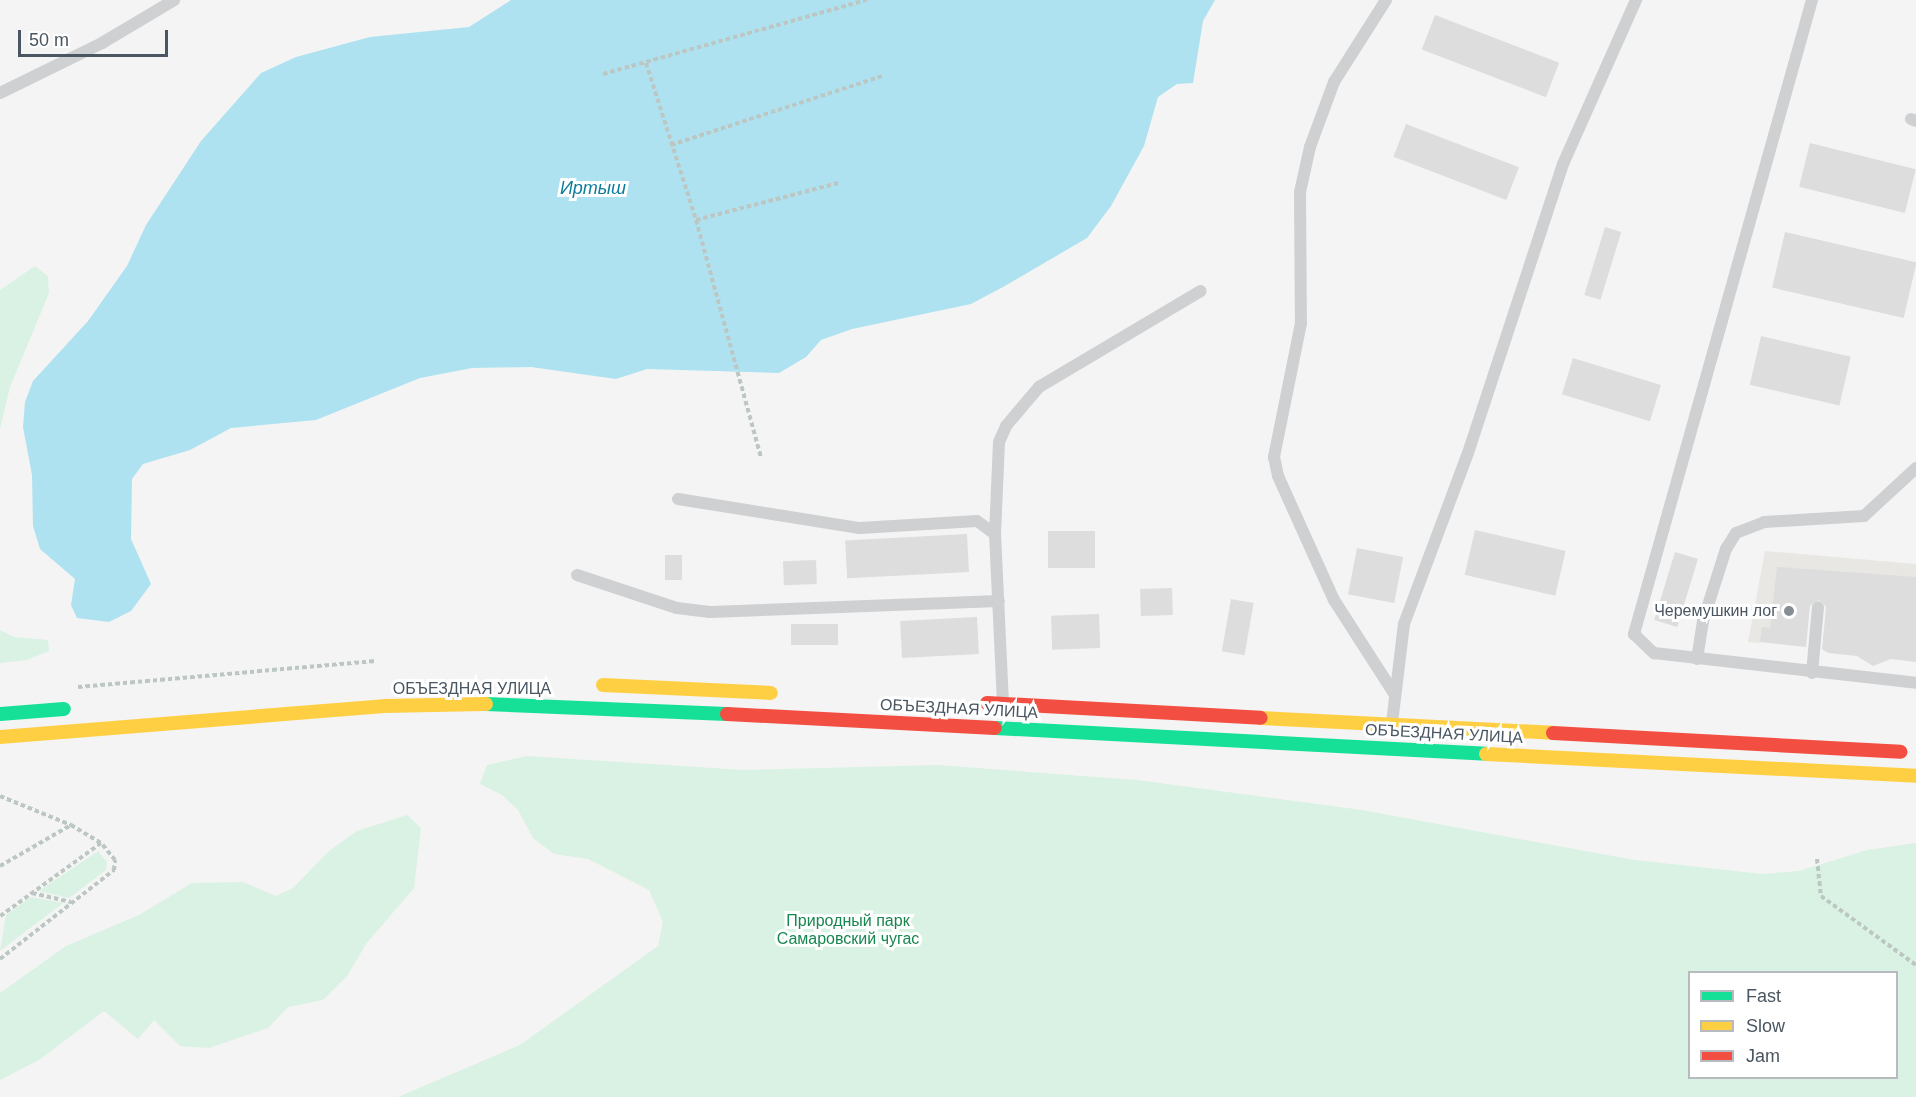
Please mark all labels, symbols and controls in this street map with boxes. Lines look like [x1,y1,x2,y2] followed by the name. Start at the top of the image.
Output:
[21,18,171,56] scale bar
[29,30,69,50] text: 50 m
[560,177,626,199] water label: Иртыш
[1654,601,1777,621] place label: Черемушкин лог
[1782,604,1796,618] marker: Черемушкин лог
[393,679,551,699] street label: ОБЪЕЗДНАЯ УЛИЦА
[879,695,1039,723] street label: ОБЪЕЗДНАЯ УЛИЦА
[1364,720,1524,748] street label: ОБЪЕЗДНАЯ УЛИЦА
[777,911,919,949] park label: Природный парк Самаровский чугас
[1688,971,1898,1079] legend
[1746,986,1781,1006] text: Fast
[1746,1016,1785,1036] text: Slow
[1746,1046,1780,1066] text: Jam

